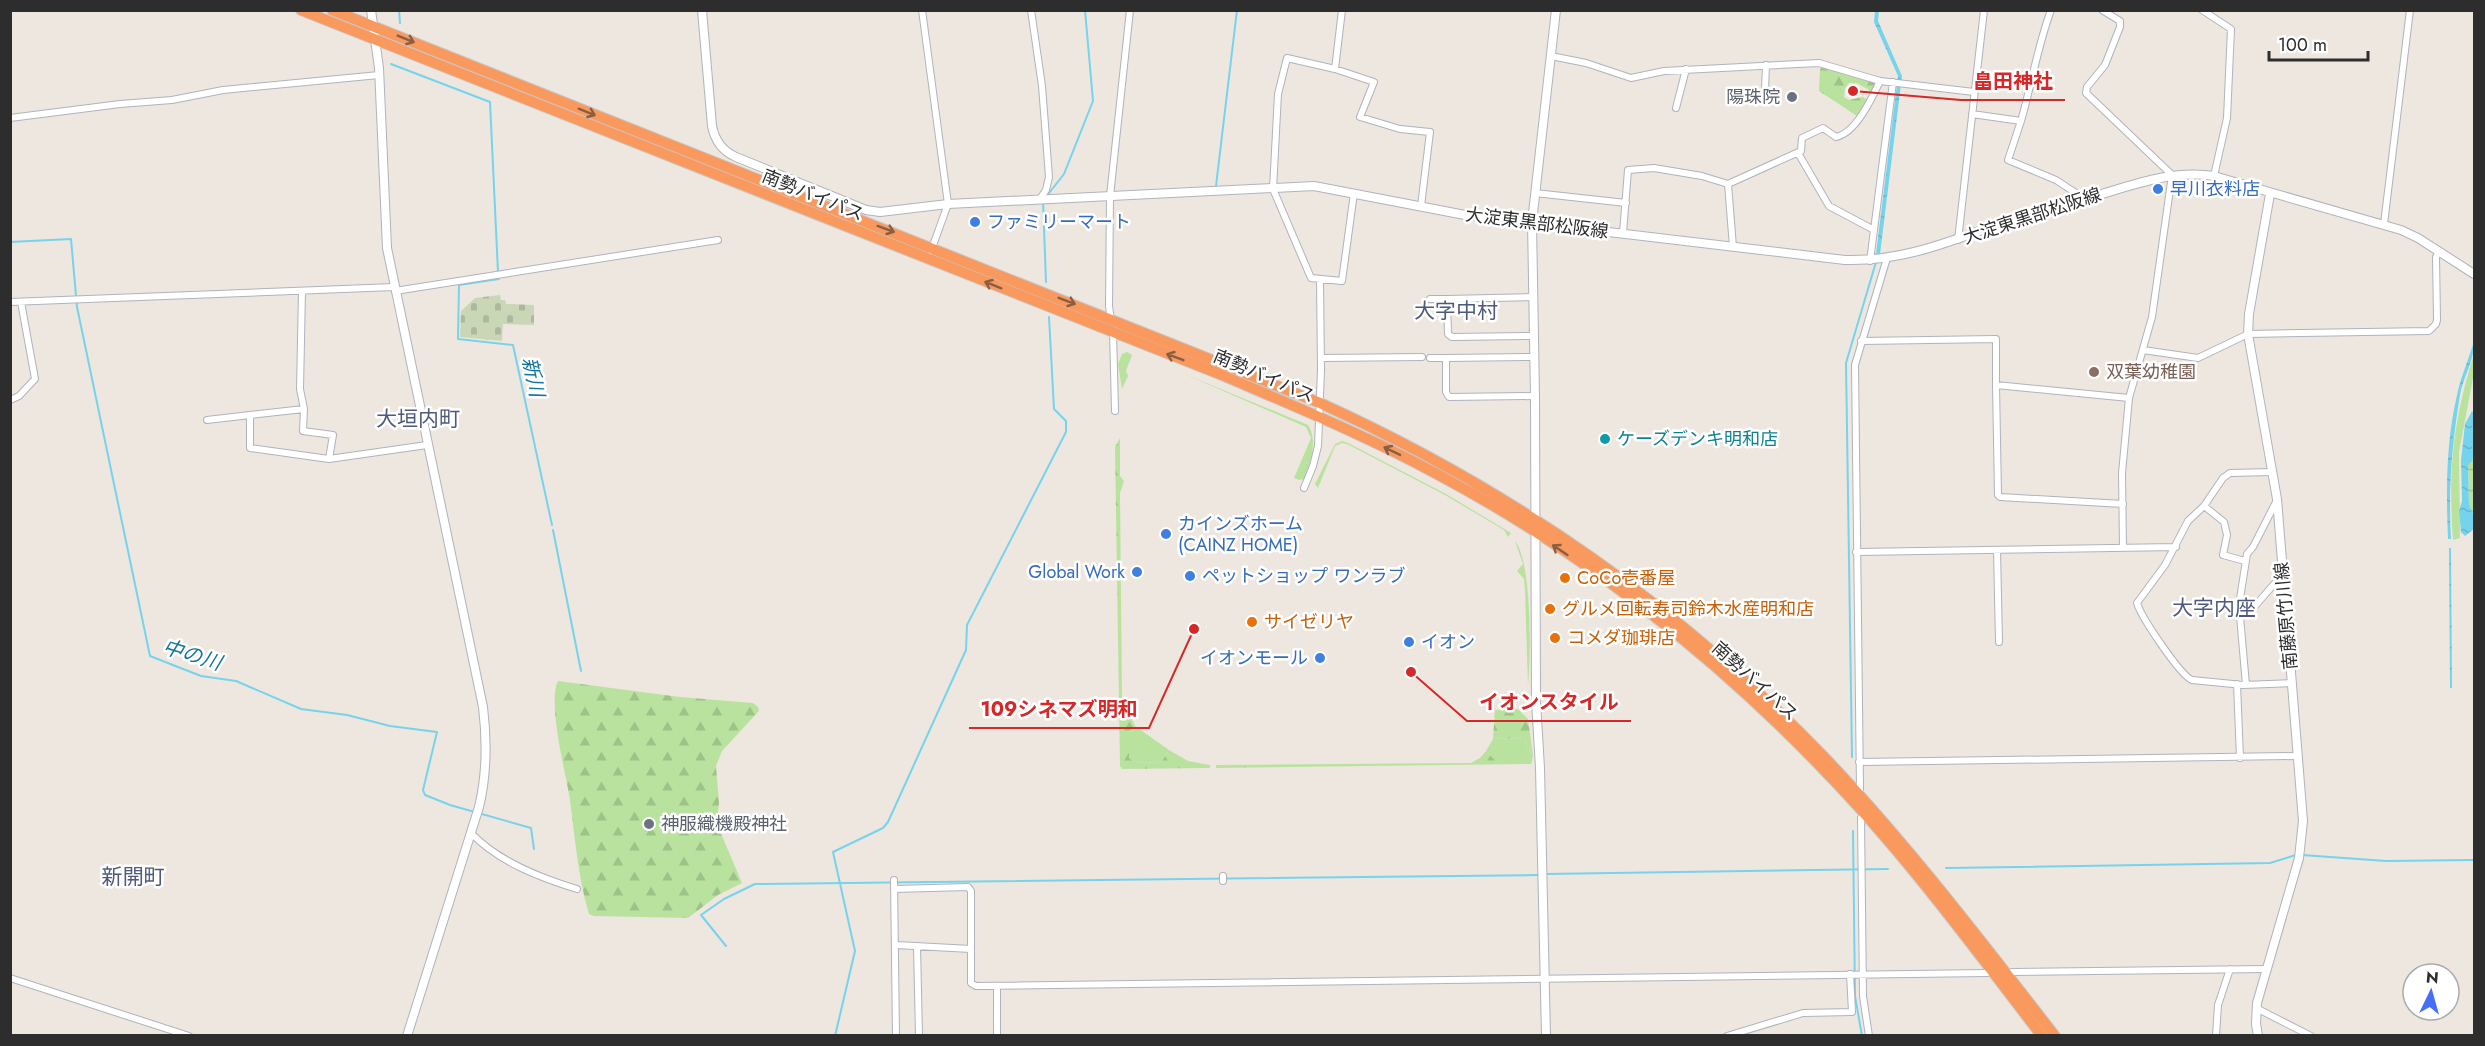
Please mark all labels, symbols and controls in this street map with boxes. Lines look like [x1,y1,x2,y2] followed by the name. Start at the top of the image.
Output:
[2269,24,2368,62] scale bar
[2278,32,2327,58] text: 100 m
[396,35,415,46] one-way arrow
[1961,62,2065,100] callout: 畠田神社
[1973,67,2053,96] text: 畠田神社
[1726,84,1780,110] place label: 陽珠院
[1785,90,1799,104] marker: 陽珠院
[577,108,596,119] one-way arrow
[758,163,868,227] street label: 南勢バイパス
[2170,176,2260,202] place label: 早川衣料店
[1960,181,2104,251] street label: 大淀東黒部松阪線
[2151,182,2165,196] marker: 早川衣料店
[1464,201,1610,245] street label: 大淀東黒部松阪線
[987,209,1131,235] place label: ファミリーマート
[968,215,982,229] marker: ファミリーマート
[876,225,895,236] one-way arrow
[985,279,1003,290] one-way arrow
[1414,296,1498,326] district label: 大字中村
[1057,297,1076,308] one-way arrow
[1209,343,1319,409] street label: 南勢バイパス
[1166,351,1184,362] one-way arrow
[515,354,552,402] water label: 新川
[2106,359,2196,385] place label: 双葉幼稚園
[2087,365,2101,379] marker: 双葉幼稚園
[376,404,460,434] district label: 大垣内町
[1617,426,1778,452] place label: ケーズデンキ明和店
[1598,432,1612,446] marker: ケーズデンキ明和店
[1384,444,1402,456] one-way arrow
[1178,511,1303,558] place label: カインズホーム (CAINZ HOME)
[1159,527,1173,541] marker: カインズホーム (CAINZ HOME)
[1552,543,1569,555] one-way arrow
[1028,559,1125,585] place label: Global Work
[2268,561,2304,671] street label: 南藤原竹川線
[1202,563,1405,589] place label: ペットショップ ワンラブ
[1130,565,1144,579] marker: Global Work
[1577,565,1675,591] place label: CoCo壱番屋
[1183,569,1197,583] marker: ペットショップ ワンラブ
[1558,571,1572,585] marker: CoCo壱番屋
[2172,593,2256,623] district label: 大字内座
[1562,596,1814,622] place label: グルメ回転寿司鈴木水産明和店
[1543,602,1557,616] marker: グルメ回転寿司鈴木水産明和店
[1264,609,1354,635] place label: サイゼリヤ
[1245,615,1259,629] marker: サイゼリヤ
[1567,625,1675,651] place label: コメダ珈琲店
[1421,629,1475,655] place label: イオン
[1548,631,1562,645] marker: コメダ珈琲店
[159,632,227,678] water label: 中の川
[1402,635,1416,649] marker: イオン
[1706,635,1804,727] street label: 南勢バイパス
[1200,645,1308,671] place label: イオンモール
[1313,651,1327,665] marker: イオンモール
[1467,683,1631,721] callout: イオンスタイル
[1479,688,1619,717] text: イオンスタイル
[969,690,1149,728] callout: 109シネマズ明和
[981,695,1137,724] text: 109シネマズ明和
[661,811,787,837] place label: 神服織機殿神社
[642,817,656,831] marker: 神服織機殿神社
[102,862,165,892] district label: 新開町
[2401,962,2461,1022] north arrow
[2425,966,2440,990] text: N

